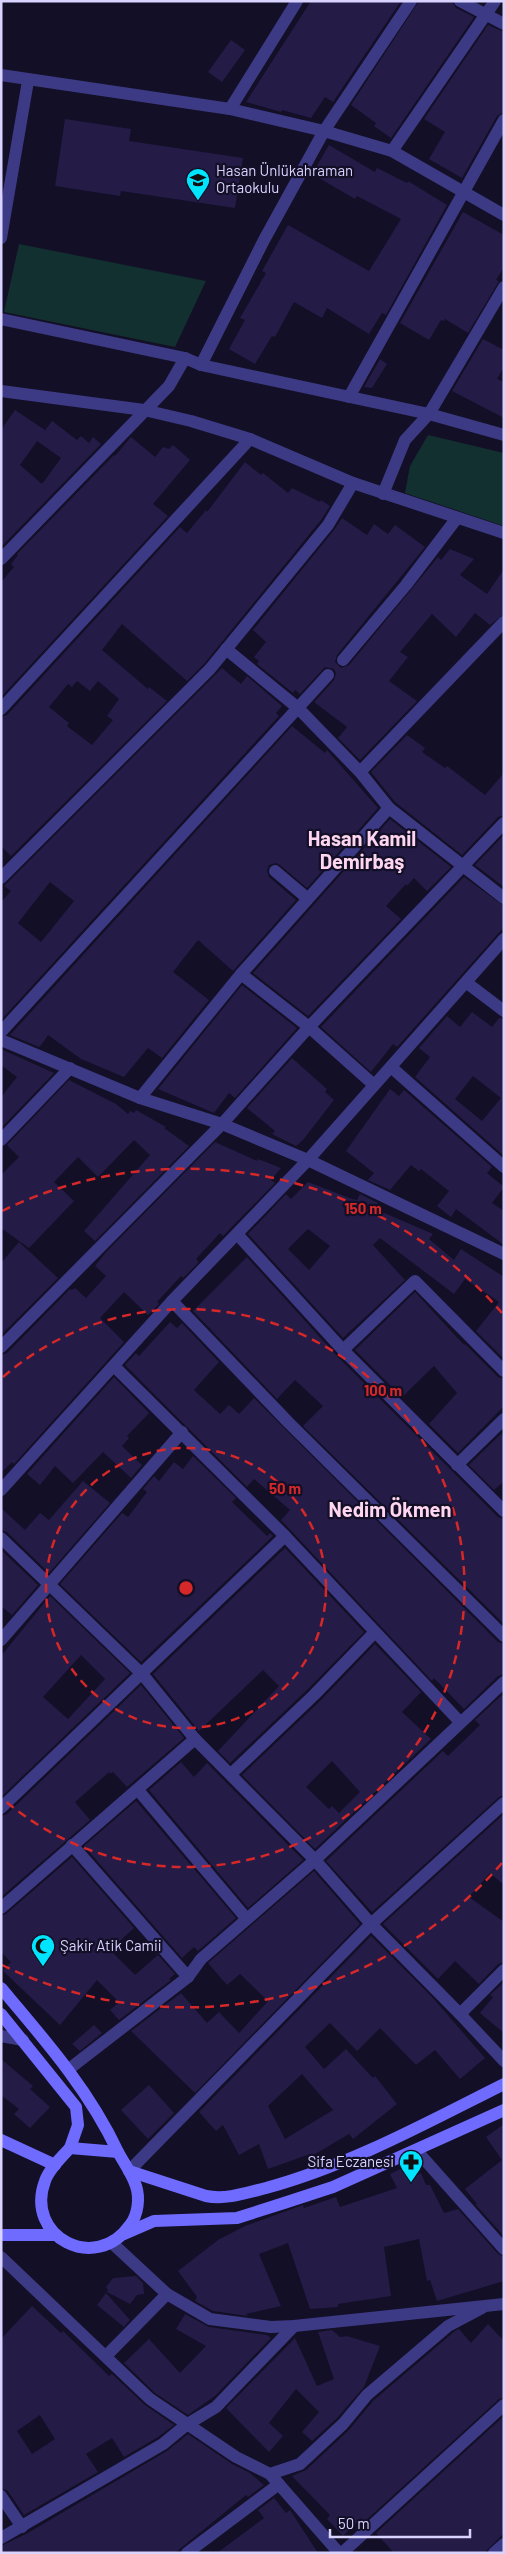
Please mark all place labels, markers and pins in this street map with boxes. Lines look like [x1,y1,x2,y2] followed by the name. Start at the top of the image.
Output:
[216,161,353,196] place label: Hasan Ünlükahraman Ortaokulu
[185,167,211,201] school or university icon: Hasan Ünlükahraman Ortaokulu
[177,1579,195,1597] centre of rings
[30,1933,56,1967] mosque icon: Şakir Atik Camii
[60,1936,162,1954] place label: Şakir Atik Camii
[398,2149,424,2183] pharmacy icon: Sifa Eczanesi
[308,2152,394,2170] place label: Sifa Eczanesi

